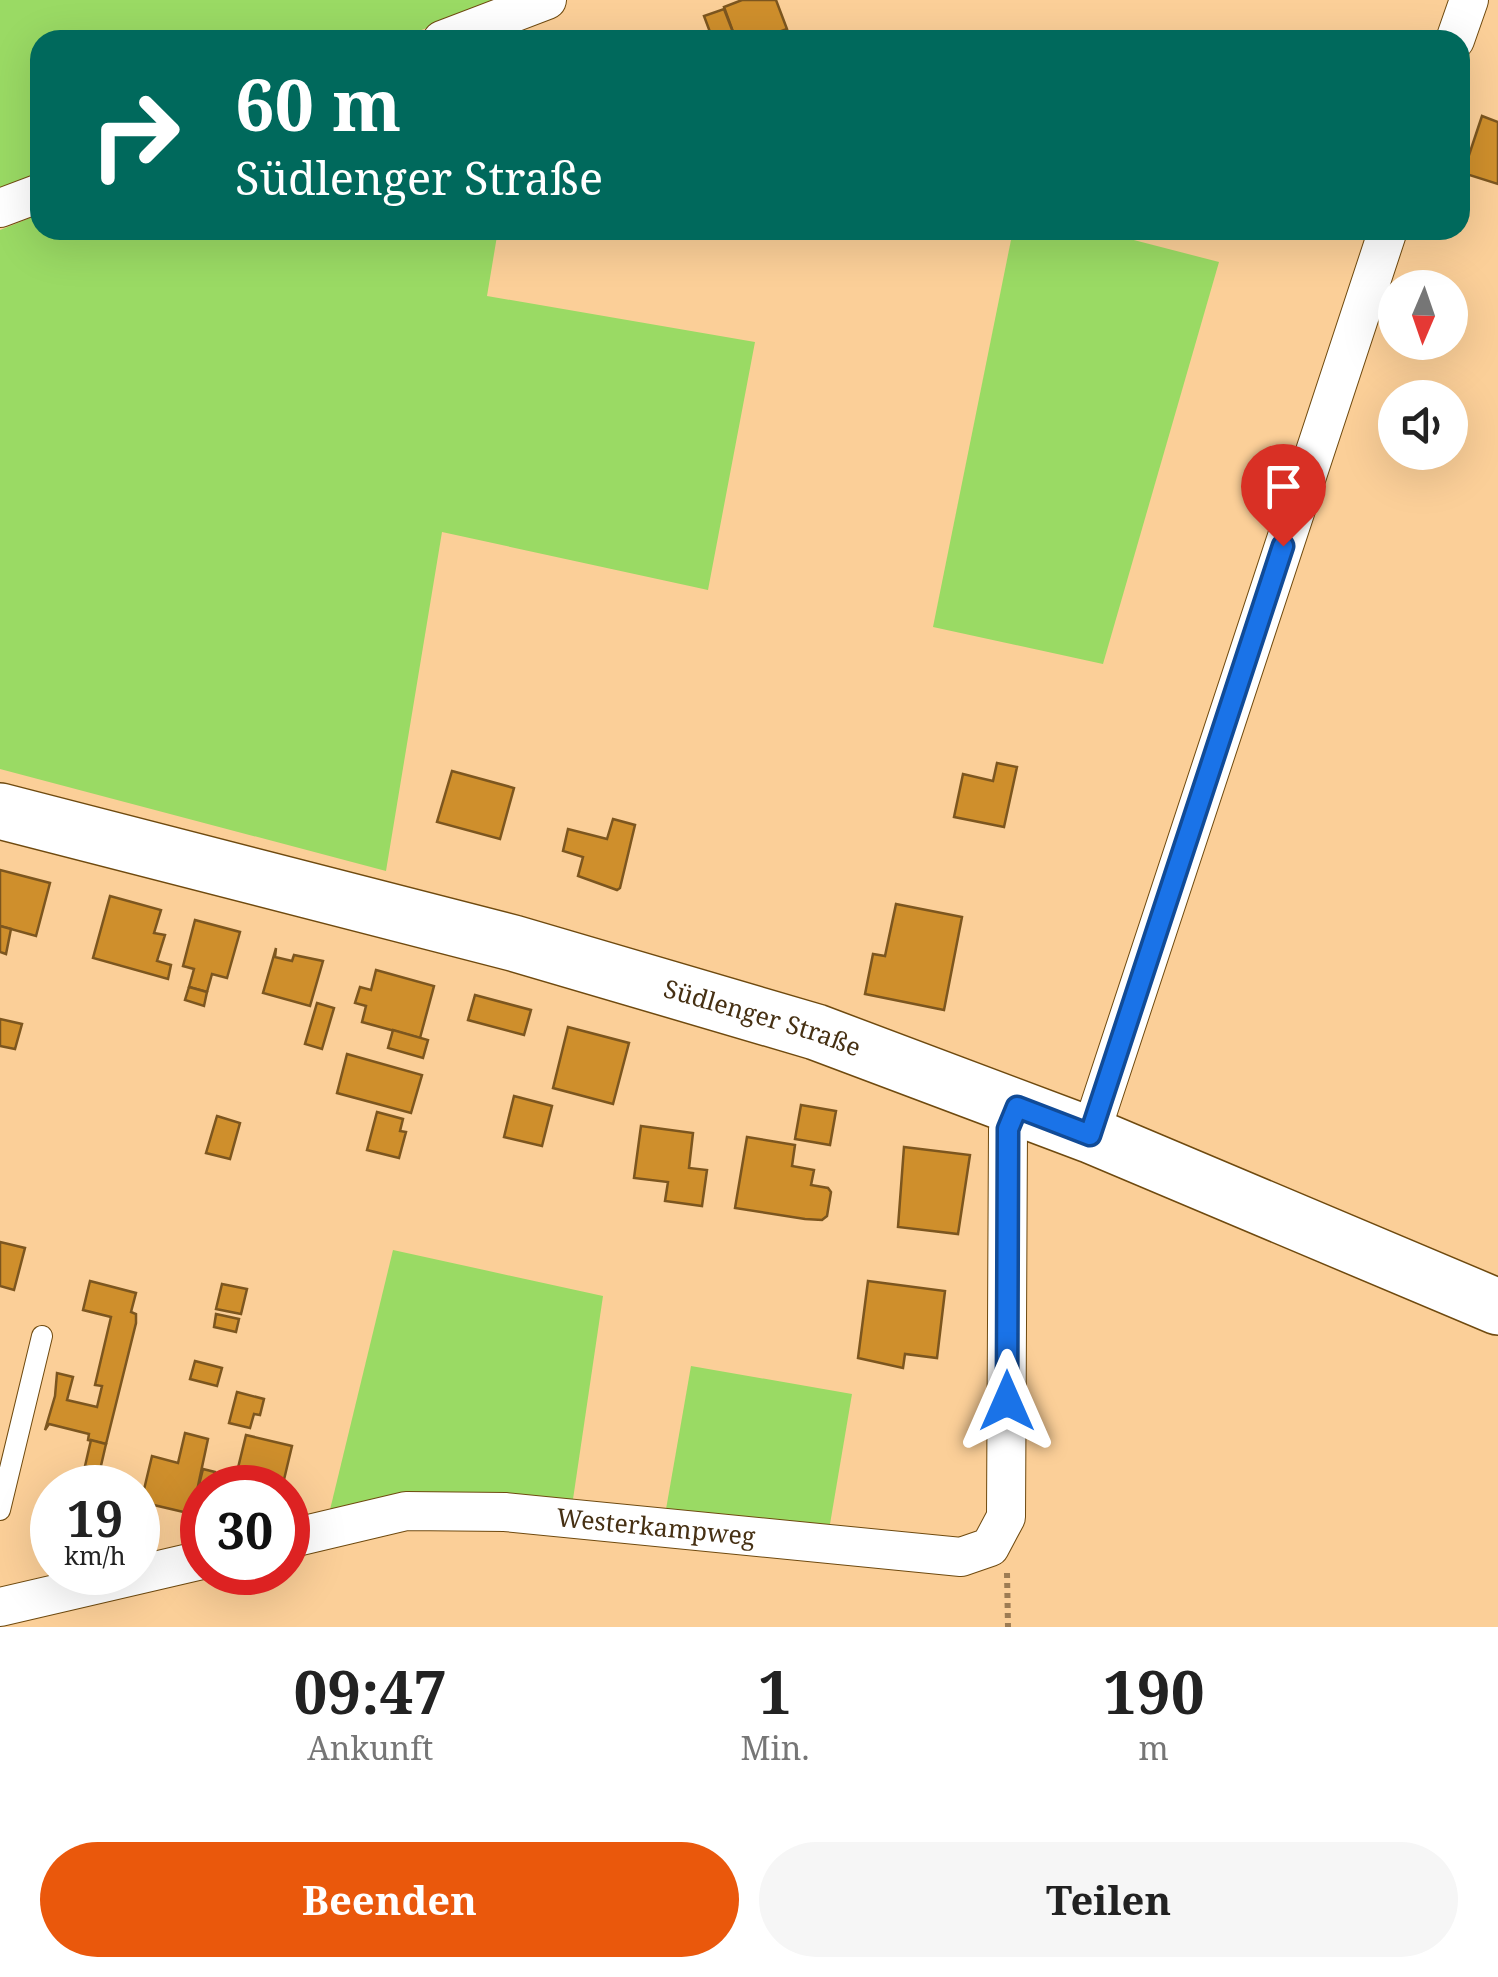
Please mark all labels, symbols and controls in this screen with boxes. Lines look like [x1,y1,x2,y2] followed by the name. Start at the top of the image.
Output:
[235,56,401,152] text: 60 m
[70,70,200,200] icon: right
[235,147,603,208] text: Südlenger Straße
[1378,270,1468,360] north arrow
[1378,270,1468,470] map controls
[1378,380,1468,470] button: sound
[1241,444,1326,547] pin
[1256,459,1311,514] icon: arrive
[660,970,866,1063] street label: Südlenger Straße
[955,1349,1059,1453] position arrow
[180,1465,310,1595] speed limit sign: 30
[67,1484,123,1552] text: 19
[555,1499,758,1553] street label: Westerkampweg
[64,1538,126,1572] text: km/h
[293,1650,447,1732] text: 09:47
[758,1650,792,1732] text: 1
[1103,1650,1205,1732] text: 190
[307,1726,433,1769] text: Ankunft
[741,1726,810,1769] text: Min.
[1139,1726,1169,1769] text: m
[40,1842,739,1957] button: Beenden
[759,1842,1458,1957] button: Teilen

